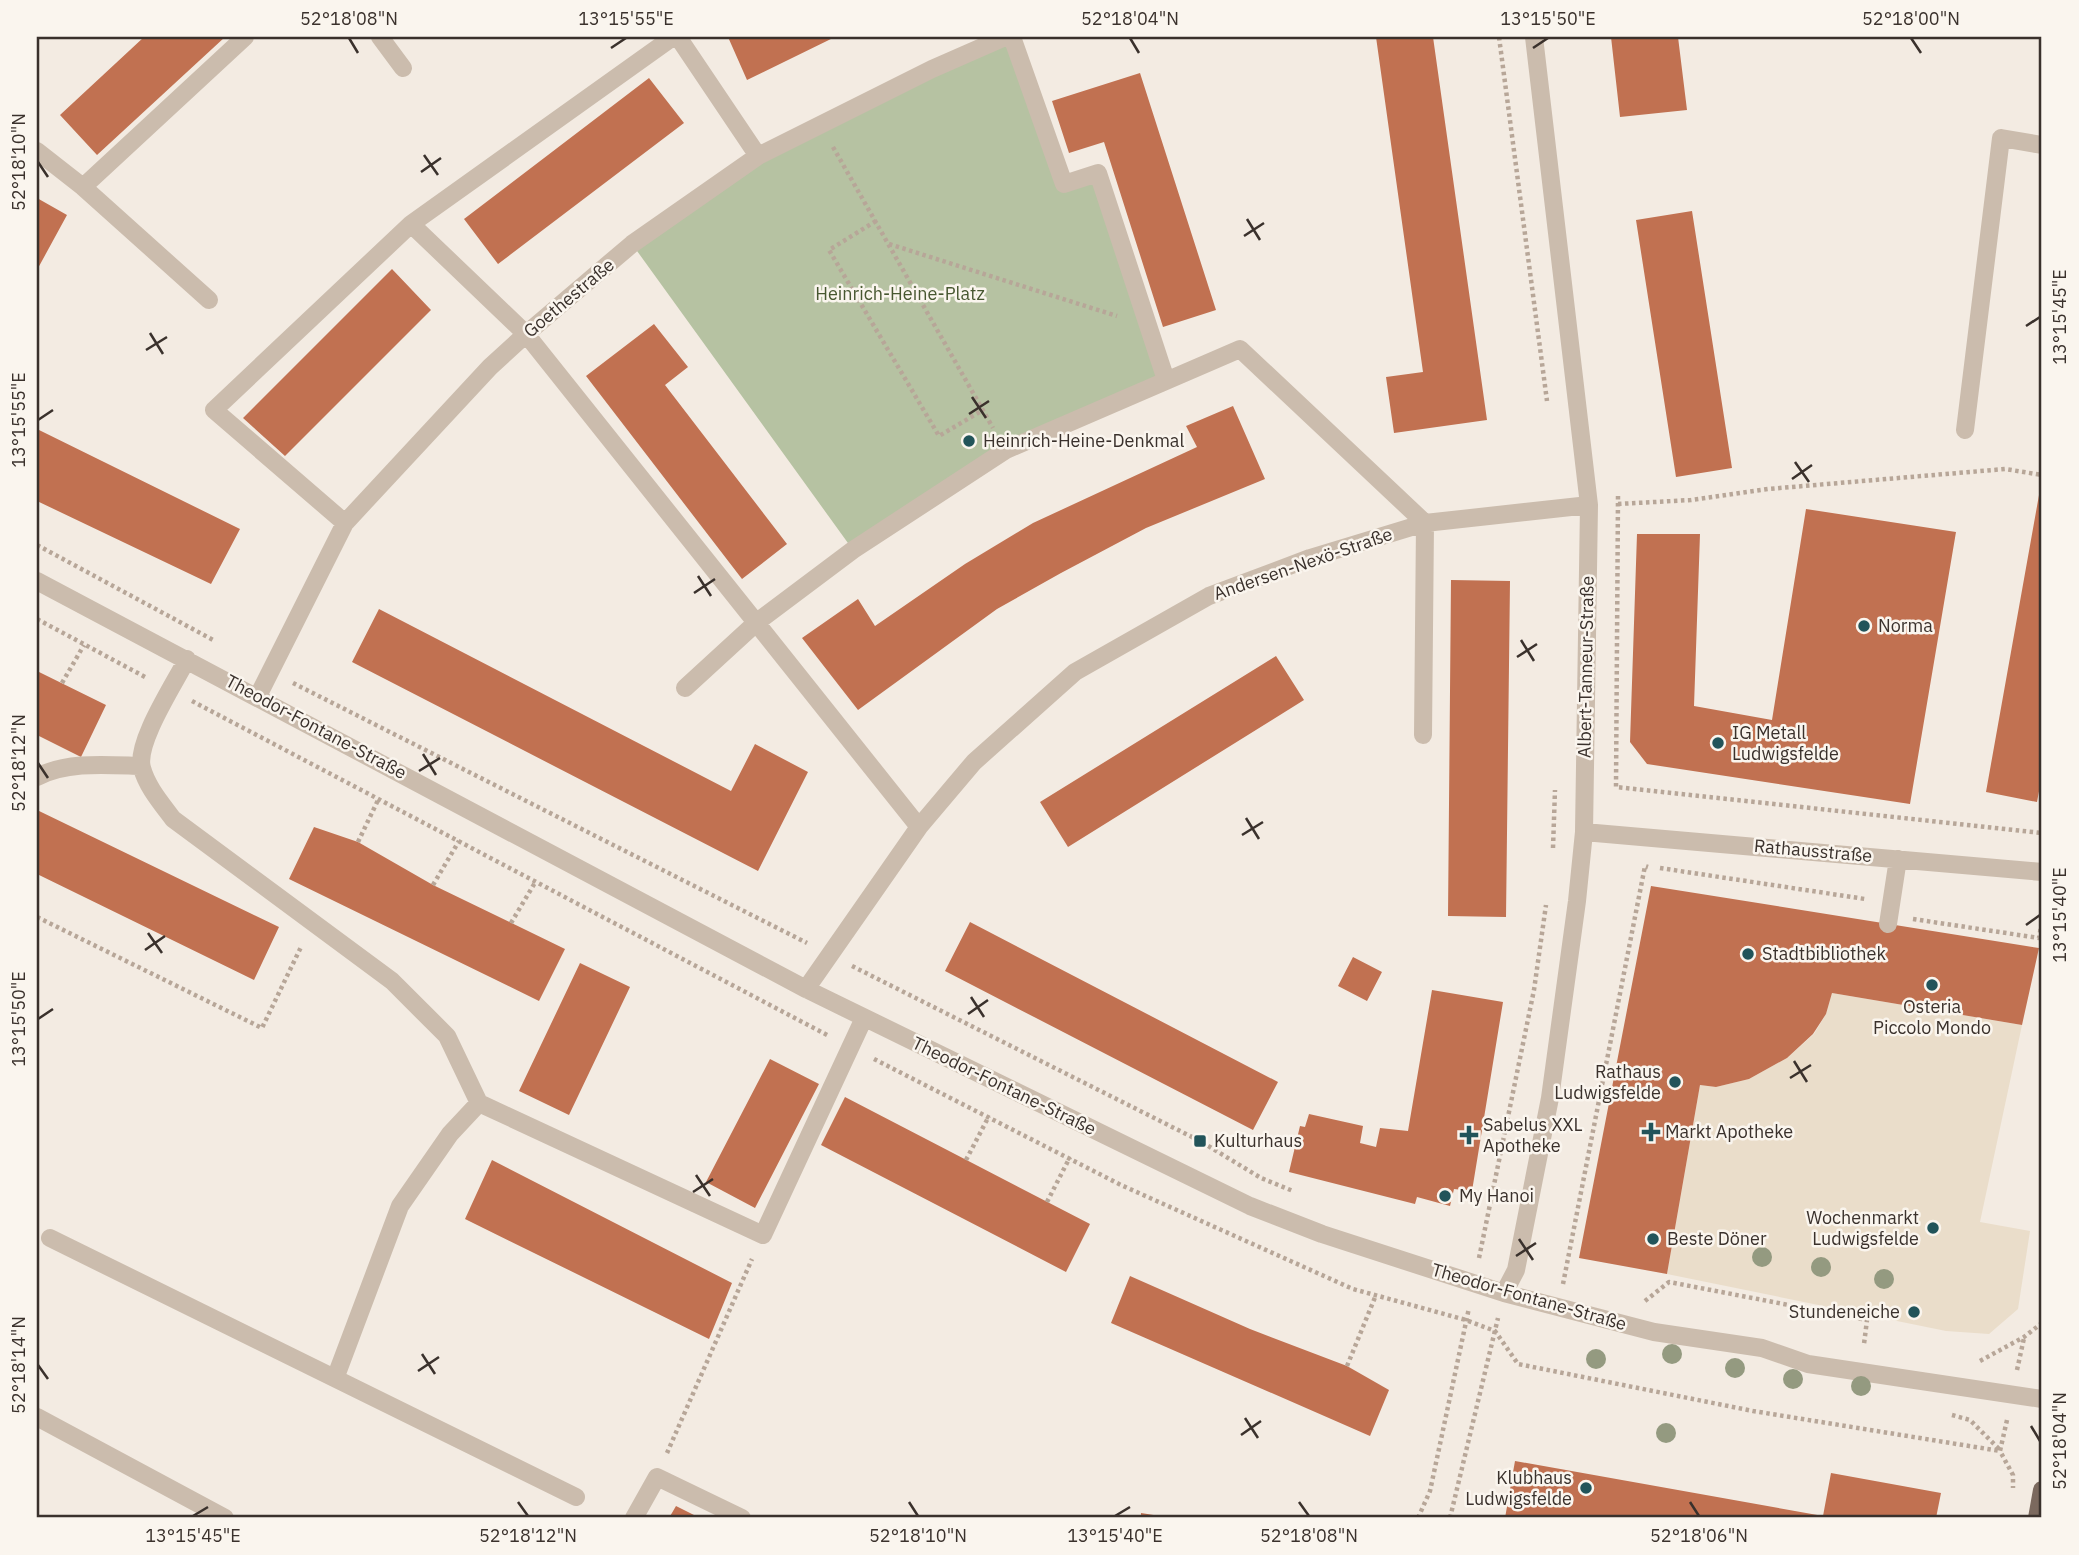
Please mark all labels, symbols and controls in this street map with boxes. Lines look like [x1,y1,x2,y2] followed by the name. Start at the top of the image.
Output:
[300,7,398,30] text: 52°18'08"N
[578,7,674,30] text: 13°15'55"E
[1081,7,1179,30] text: 52°18'04"N
[1500,7,1596,30] text: 13°15'50"E
[1862,7,1960,30] text: 52°18'00"N
[7,113,30,211] text: 52°18'10"N
[519,253,619,342] street label: Goethestraße
[2048,269,2071,365] text: 13°15'45"E
[815,282,985,305] park label: Heinrich-Heine-Platz
[7,372,30,468] text: 13°15'55"E
[983,429,1184,452] place label: Heinrich-Heine-Denkmal
[961,433,977,449] marker: Heinrich-Heine-Denkmal
[1210,522,1395,605] street label: Andersen-Nexö-Straße
[1572,576,1599,758] street label: Albert-Tanneur-Straße
[1878,614,1933,637] place label: Norma
[1856,618,1872,634] marker: Norma
[222,669,411,784] street label: Theodor-Fontane-Straße
[7,714,30,812] text: 52°18'12"N
[1732,721,1839,765] place label: IG Metall Ludwigsfelde
[1710,735,1726,751] marker: IG Metall Ludwigsfelde
[1753,834,1873,867] street label: Rathausstraße
[2048,867,2071,963] text: 13°15'40"E
[1762,942,1886,965] place label: Stadtbibliothek
[1740,946,1756,962] marker: Stadtbibliothek
[7,971,30,1067] text: 13°15'50"E
[1924,977,1940,993] marker: Osteria Piccolo Mondo
[1873,995,1991,1039] place label: Osteria Piccolo Mondo
[909,1031,1100,1140] street label: Theodor-Fontane-Straße
[1554,1060,1661,1104] place label: Rathaus Ludwigsfelde
[1667,1074,1683,1090] marker: Rathaus Ludwigsfelde
[1483,1113,1583,1157] place label: Sabelus XXL Apotheke
[1665,1120,1793,1143] place label: Markt Apotheke
[1643,1124,1659,1140] marker: Markt Apotheke
[1461,1127,1477,1143] marker: Sabelus XXL Apotheke
[1214,1129,1302,1152] place label: Kulturhaus
[1192,1133,1208,1149] marker: Kulturhaus
[1459,1184,1534,1207] place label: My Hanoi
[1437,1188,1453,1204] marker: My Hanoi
[1806,1206,1919,1250] place label: Wochenmarkt Ludwigsfelde
[1925,1220,1941,1236] marker: Wochenmarkt Ludwigsfelde
[1667,1227,1767,1250] place label: Beste Döner
[1645,1231,1661,1247] marker: Beste Döner
[1429,1258,1629,1335] street label: Theodor-Fontane-Straße
[1789,1300,1900,1323] place label: Stundeneiche
[1906,1304,1922,1320] marker: Stundeneiche
[7,1316,30,1414] text: 52°18'14"N
[2048,1392,2071,1490] text: 52°18'04"N
[1465,1466,1572,1510] place label: Klubhaus Ludwigsfelde
[1578,1480,1594,1496] marker: Klubhaus Ludwigsfelde
[145,1524,241,1547] text: 13°15'45"E
[479,1524,577,1547] text: 52°18'12"N
[869,1524,967,1547] text: 52°18'10"N
[1067,1524,1163,1547] text: 13°15'40"E
[1260,1524,1358,1547] text: 52°18'08"N
[1650,1524,1748,1547] text: 52°18'06"N

